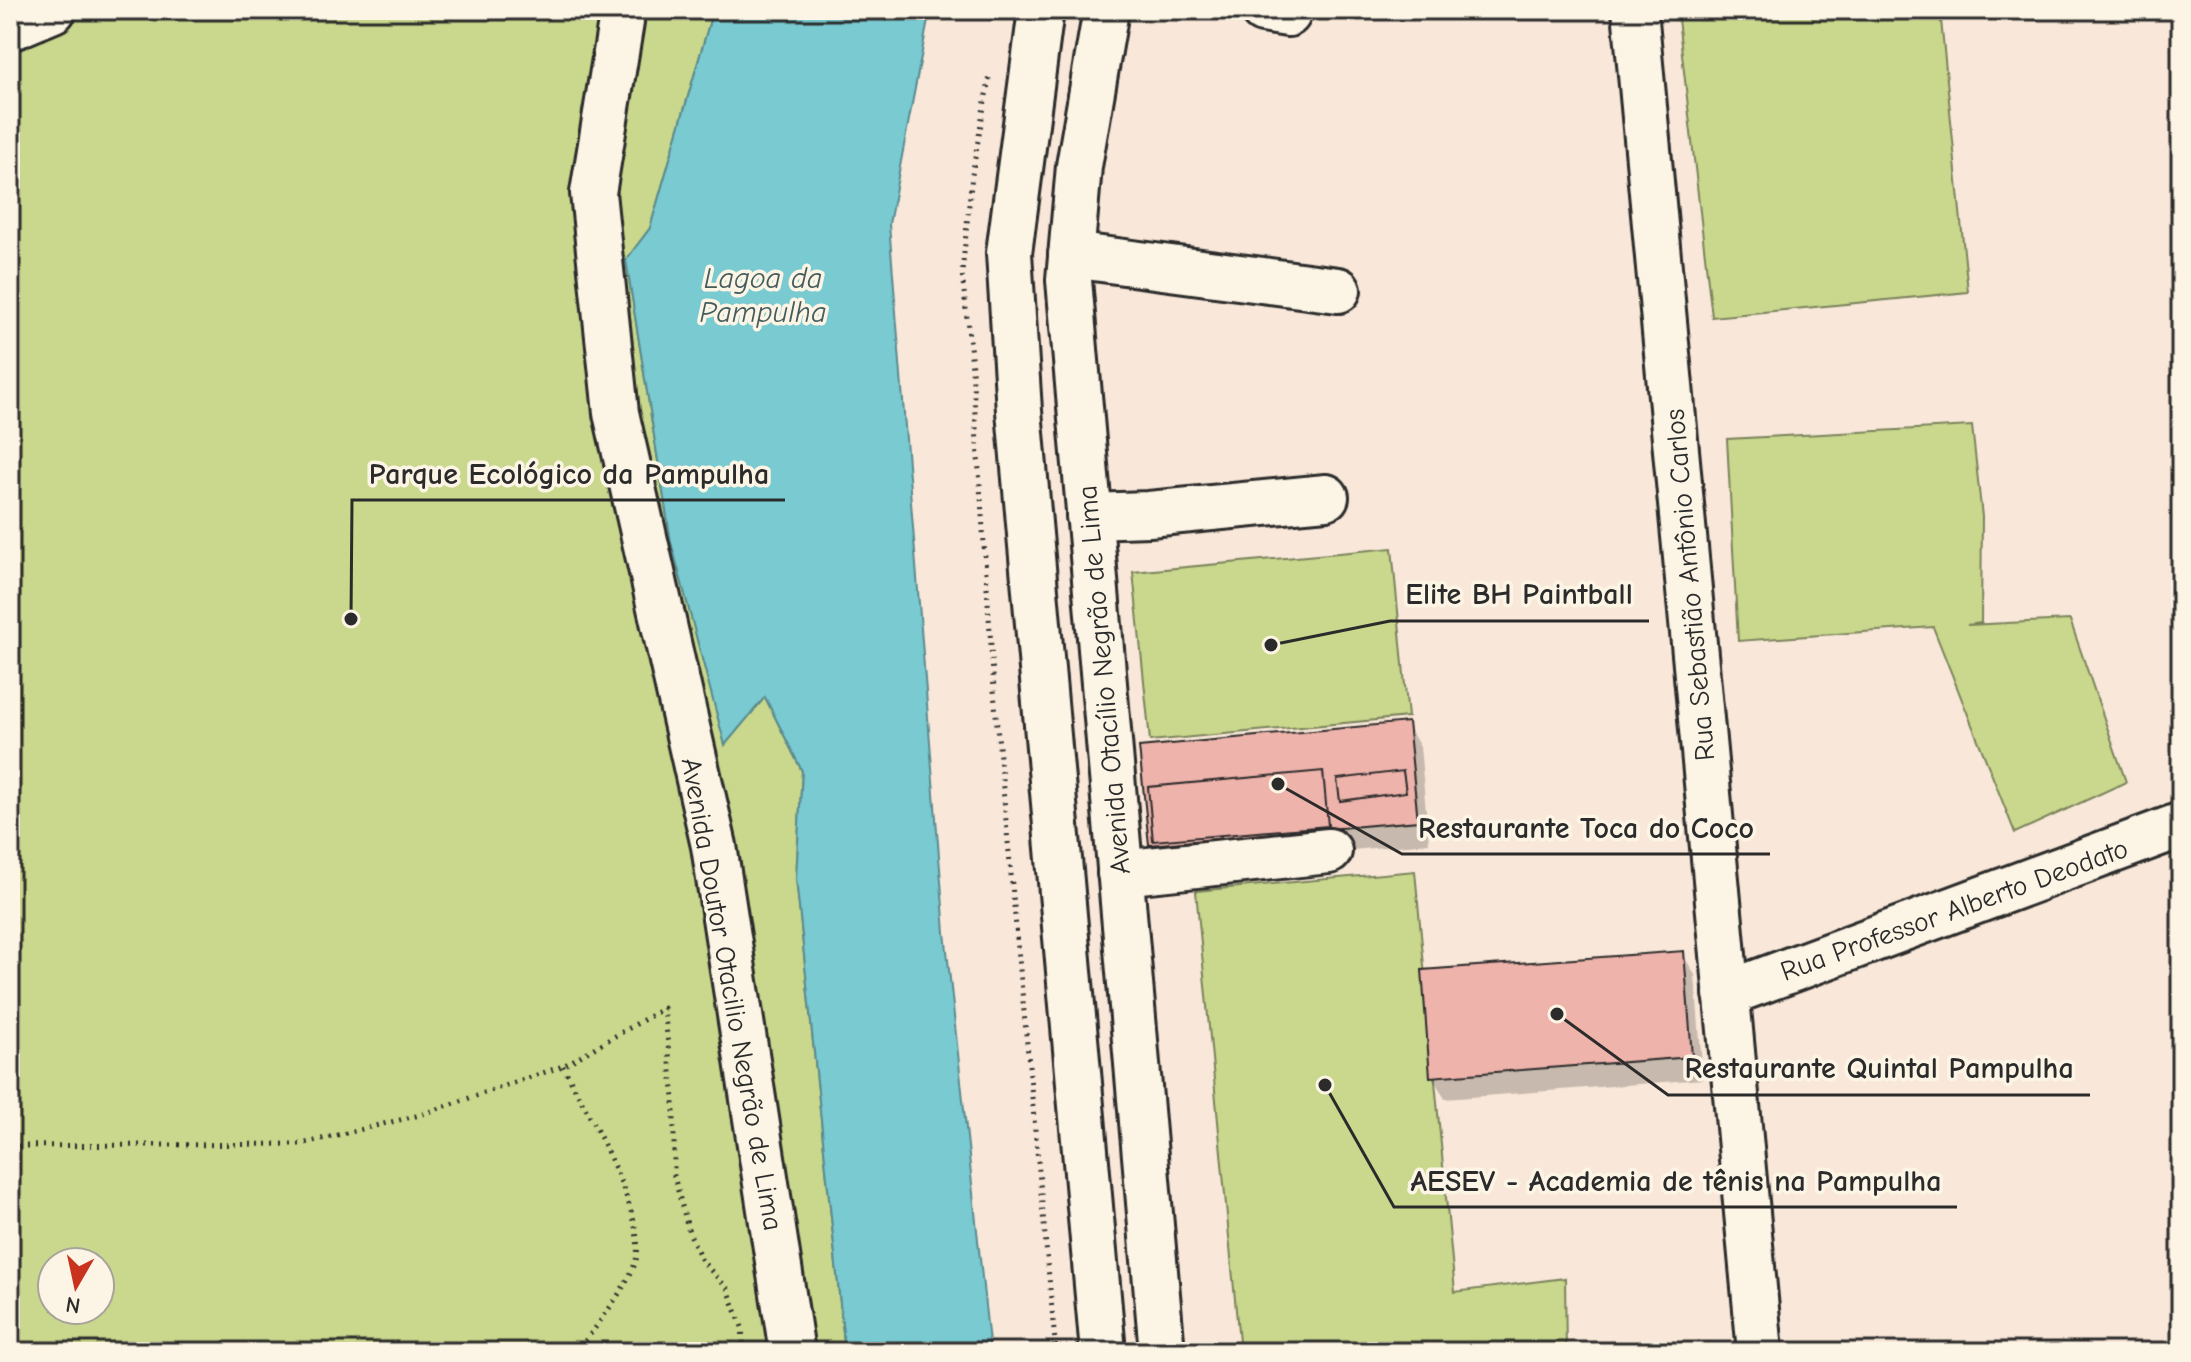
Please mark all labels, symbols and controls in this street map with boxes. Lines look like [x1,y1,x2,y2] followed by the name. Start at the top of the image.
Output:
[700,261,826,330] water label: Lagoa da Pampulha
[1659,408,1721,762] street label: Rua Sebastião Antônio Carlos
[352,446,785,500] callout: Parque Ecológico da Pampulha
[369,457,769,492] text: Parque Ecológico da Pampulha
[1071,484,1137,876] street label: Avenida Otacílio Negrão de Lima
[1390,567,1649,621] callout: Elite BH Paintball
[1405,577,1633,612] text: Elite BH Paintball
[675,755,789,1233] street label: Avenida Doutor Otacilio Negrão de Lima
[1402,800,1770,854] callout: Restaurante Toca do Coco
[1418,811,1754,846] text: Restaurante Toca do Coco
[1776,832,2132,988] street label: Rua Professor Alberto Deodato
[1668,1041,2090,1095] callout: Restaurante Quintal Pampulha
[1684,1051,2074,1086] text: Restaurante Quintal Pampulha
[1394,1153,1957,1207] callout: AESEV - Academia de tênis na Pampulha
[1411,1164,1941,1199] text: AESEV - Academia de tênis na Pampulha
[36,1246,116,1326] north arrow
[64,1291,82,1319] text: N

